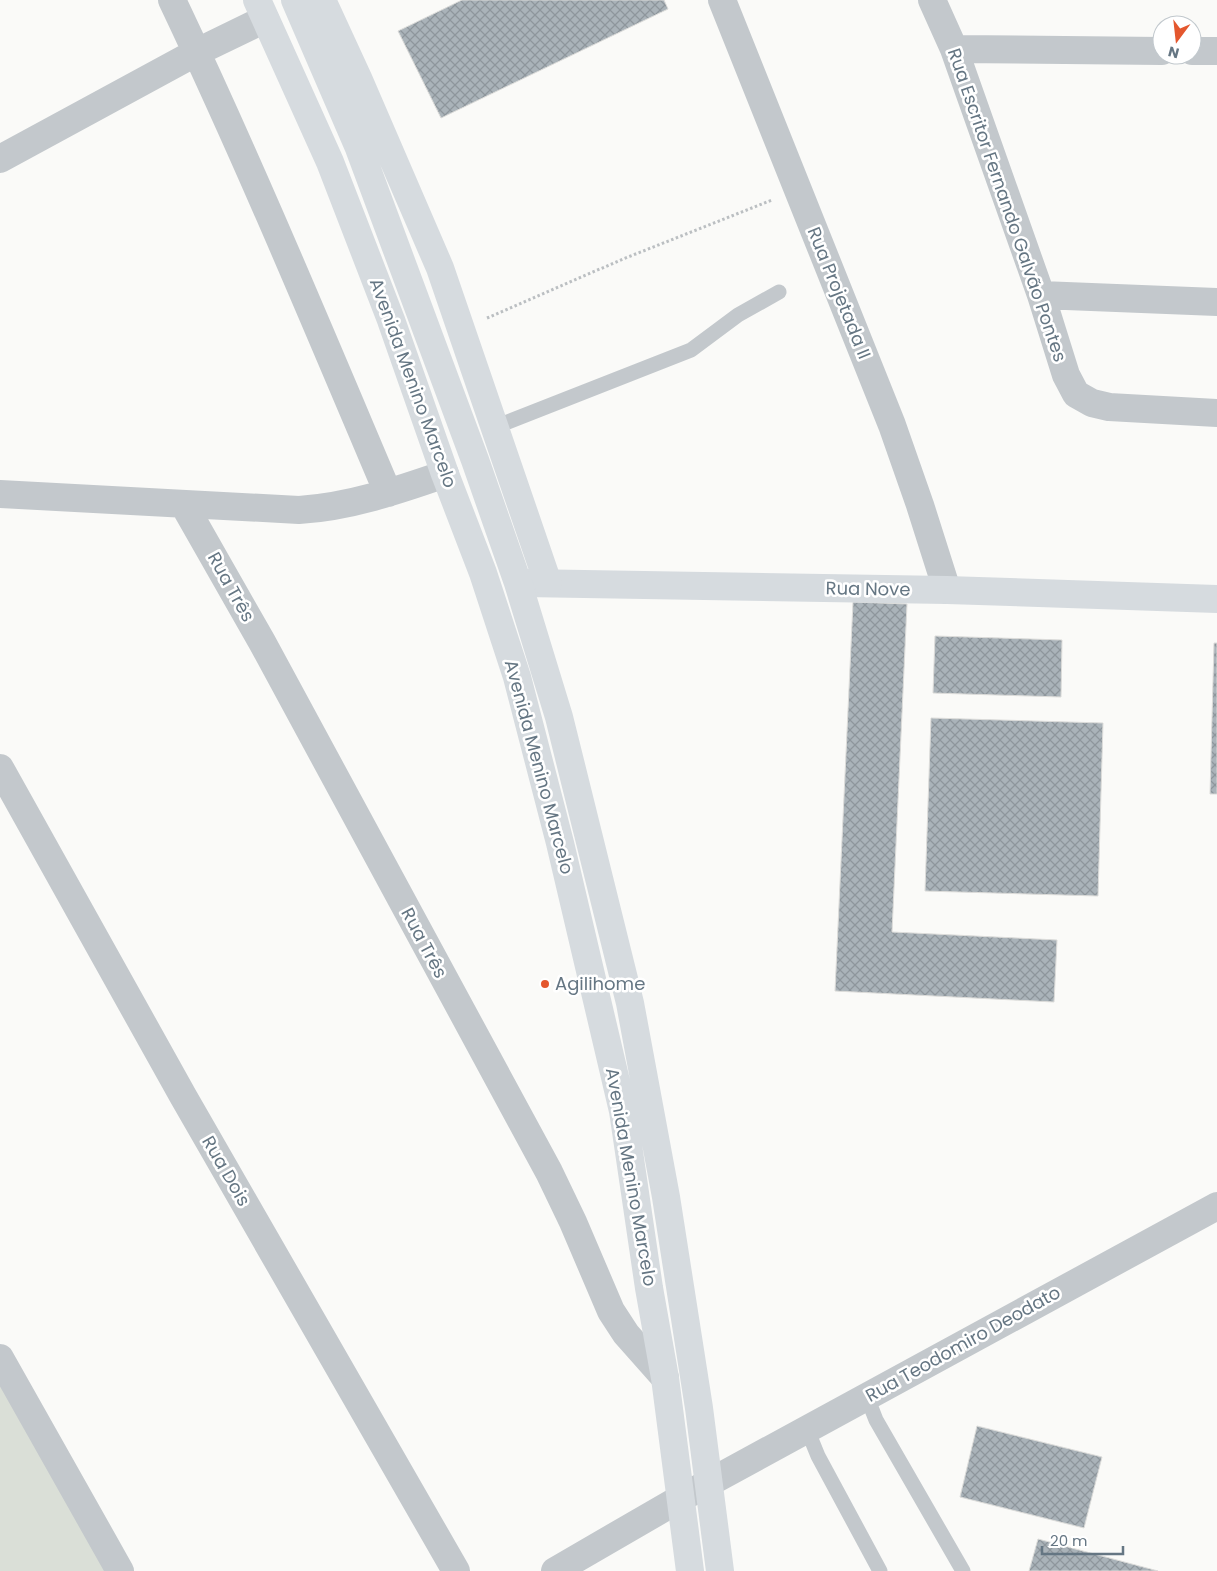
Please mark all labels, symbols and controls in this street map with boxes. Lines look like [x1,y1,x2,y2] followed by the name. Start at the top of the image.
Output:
[1152,15,1202,65] north arrow
[1166,42,1181,64] text: N
[942,45,1073,365] street label: Rua Escritor Fernando Galvão Pontes
[802,223,877,363] street label: Rua Projetada II
[364,275,463,491] street label: Avenida Menino Marcelo
[202,547,261,626] street label: Rua Três
[825,575,911,602] street label: Rua Nove
[499,657,580,877] street label: Avenida Menino Marcelo
[395,903,453,982] street label: Rua Três
[555,971,645,996] place label: Agilihome
[539,978,551,990] marker: Agilihome
[600,1066,663,1288] street label: Avenida Menino Marcelo
[196,1131,257,1211] street label: Rua Dois
[861,1279,1065,1408] street label: Rua Teodomiro Deodato
[1042,1524,1123,1556] scale bar
[1050,1530,1088,1551] text: 20 m

